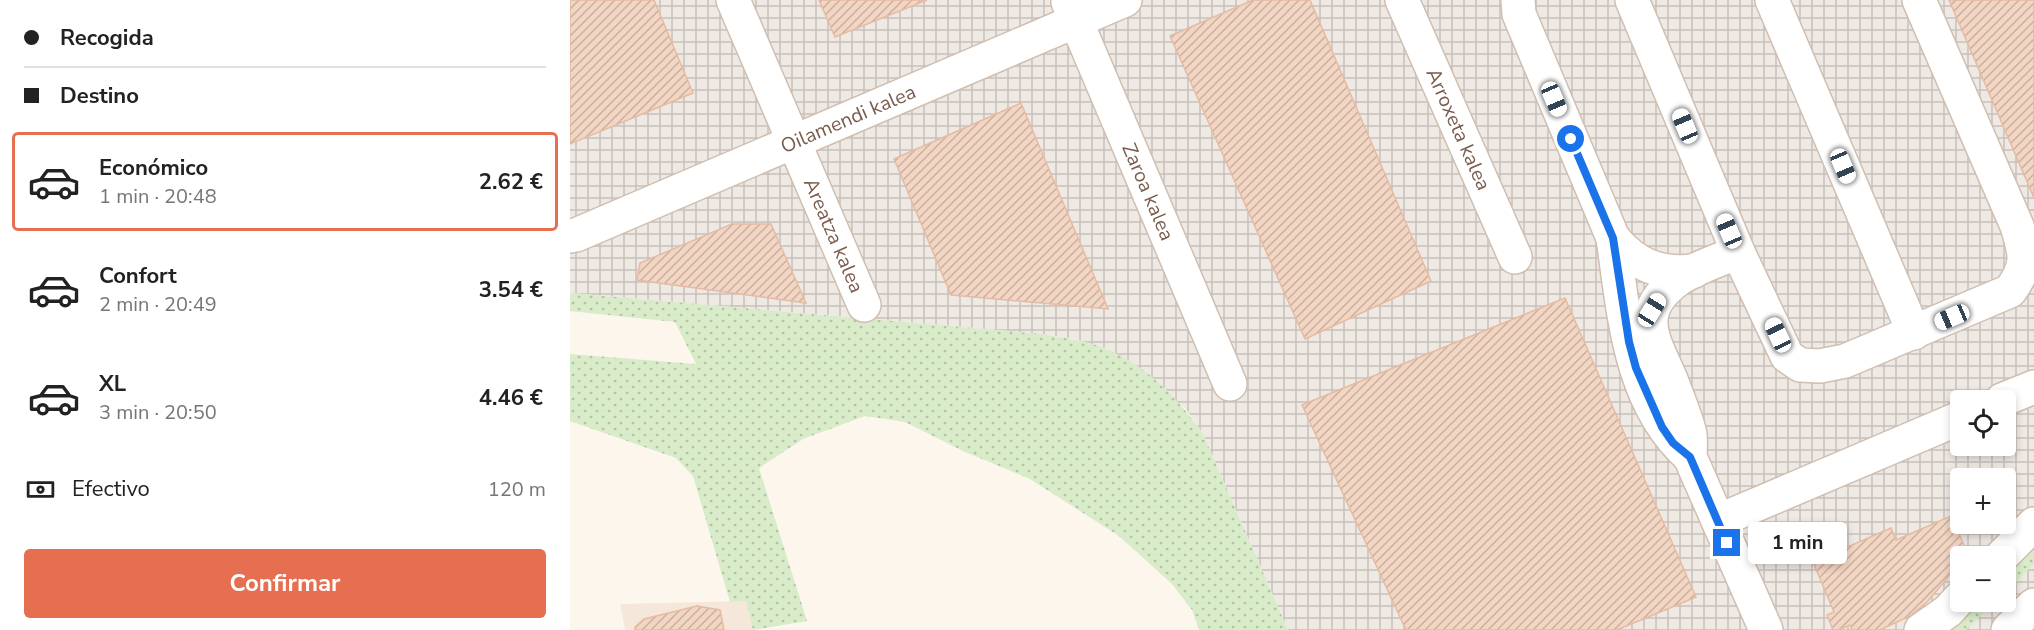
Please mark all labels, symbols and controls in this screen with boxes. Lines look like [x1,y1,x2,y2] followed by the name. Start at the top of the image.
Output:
[60,23,154,53] text: Recogida
[1420,64,1497,195] street label: Arroxeta kalea
[776,78,920,160] street label: Oilamendi kalea
[1539,79,1569,119] car
[60,81,139,111] text: Destino
[1670,106,1700,146] car
[1557,125,1584,152] route start
[1115,139,1181,245] street label: Zaroa kalea
[1828,146,1858,186] car
[99,153,208,183] text: Económico
[27,155,81,209] icon: car
[479,167,543,197] text: 2.62 €
[797,174,870,297] street label: Areatza kalea
[99,183,217,210] text: 1 min · 20:48
[1714,211,1744,251] car
[99,261,177,291] text: Confort
[27,263,81,317] icon: car
[479,275,543,305] text: 3.54 €
[1635,290,1669,330] car
[99,291,217,318] text: 2 min · 20:49
[1932,302,1972,332] car
[1762,315,1794,355] car
[99,369,126,399] text: XL
[27,371,81,425] icon: car
[479,383,543,413] text: 4.46 €
[1950,390,2016,612] map controls
[1950,390,2016,456] button: locate
[99,399,217,426] text: 3 min · 20:50
[1950,468,2016,534] button: +
[24,473,57,506] icon: cash
[72,474,150,504] text: Efectivo
[488,476,546,503] text: 120 m
[1748,522,1847,564] callout: 1 min
[1713,529,1740,556] route end
[1772,529,1823,556] text: 1 min
[1950,546,2016,612] button: −
[24,549,546,618] button: Confirmar

